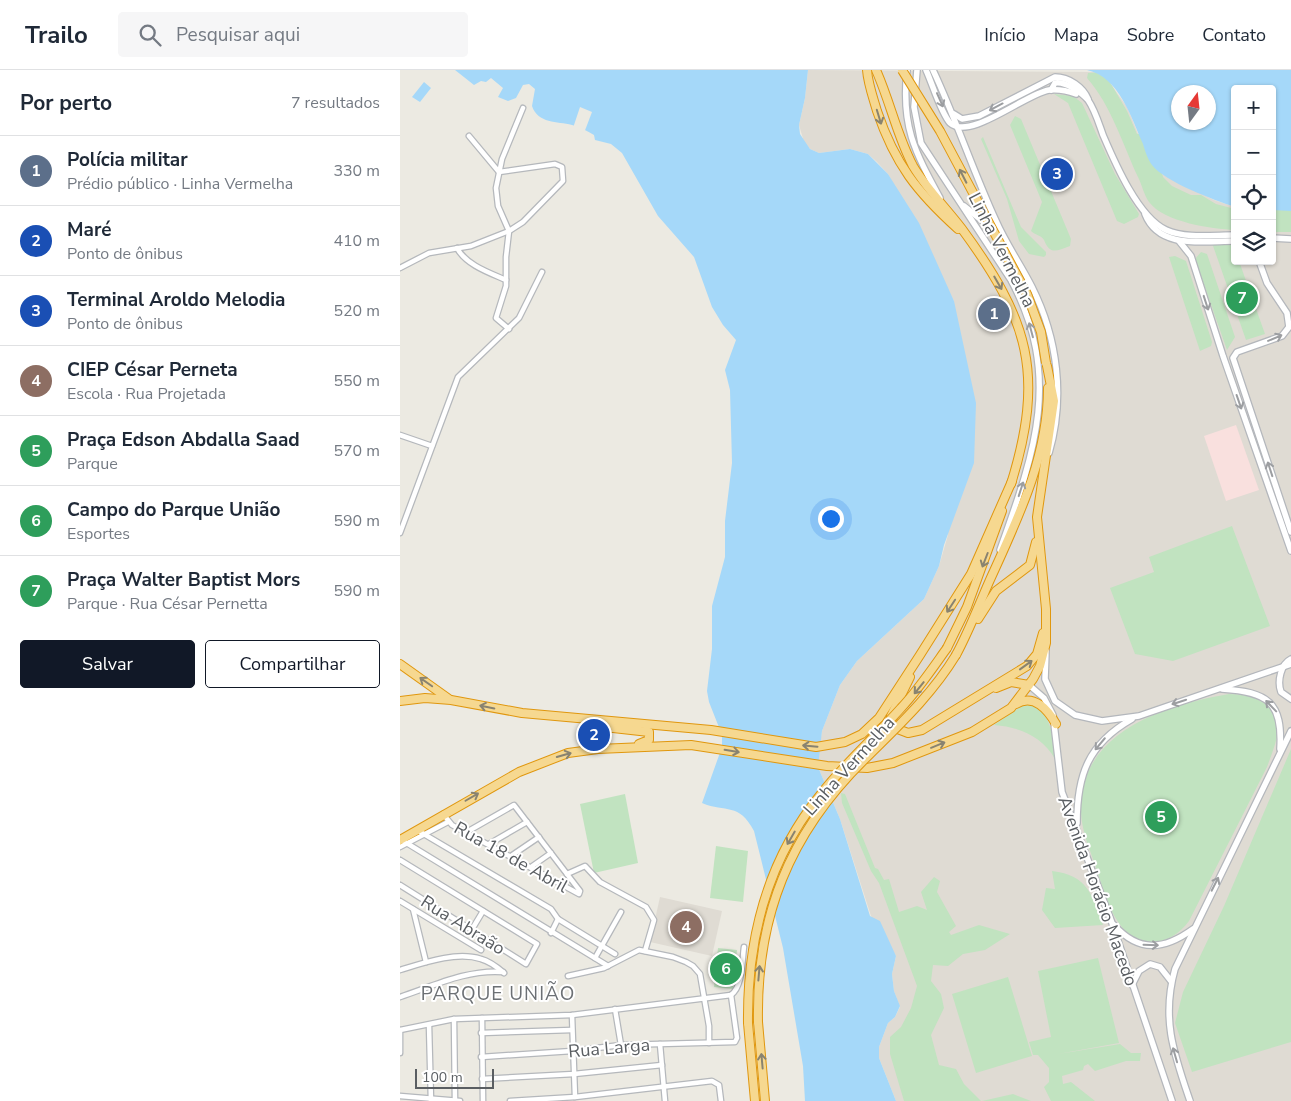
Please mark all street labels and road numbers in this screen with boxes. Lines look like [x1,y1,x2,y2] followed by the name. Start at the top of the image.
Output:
[963,188,1041,312] street label: Linha Vermelha
[798,711,900,821] street label: Linha Vermelha
[1052,793,1144,989] street label: Avenida Horácio Macedo
[450,816,573,899] street label: Rua 18 de Abril
[416,890,510,960] street label: Rua Abraão
[567,1032,651,1064] street label: Rua Larga

